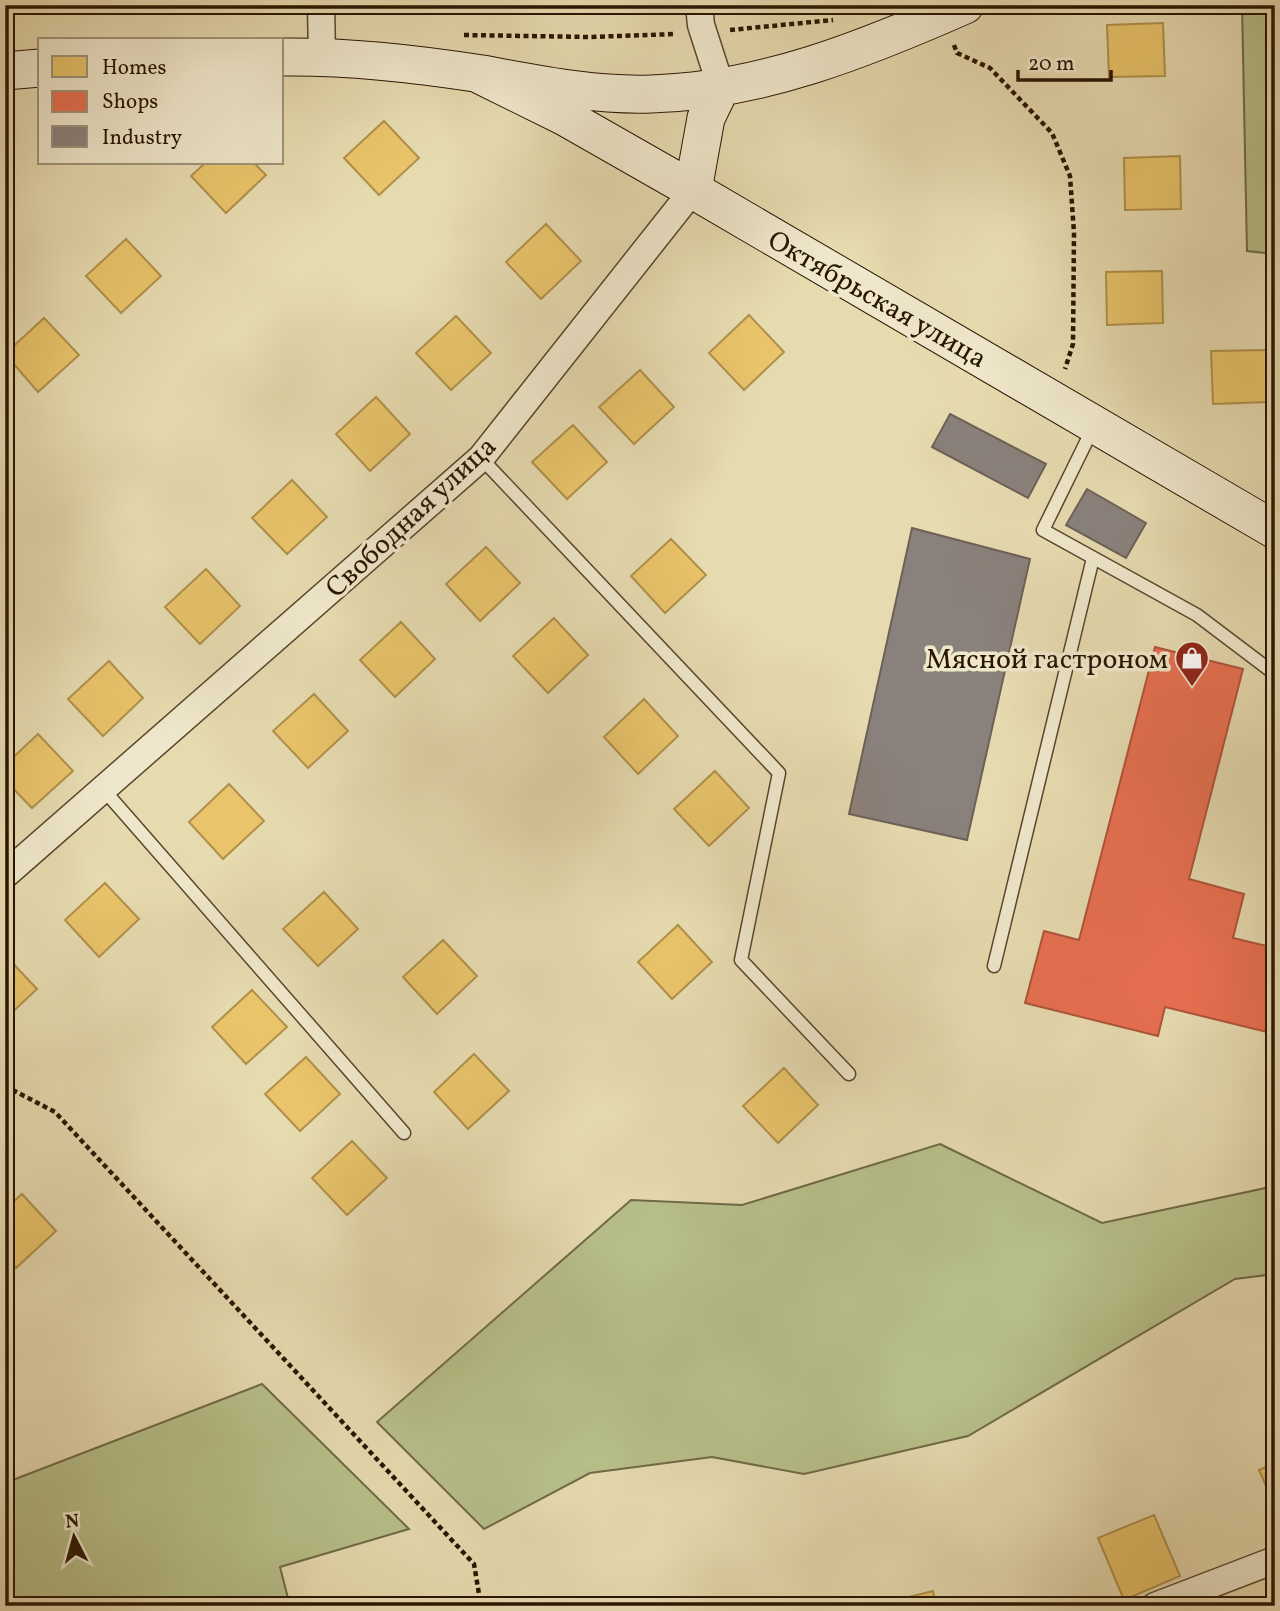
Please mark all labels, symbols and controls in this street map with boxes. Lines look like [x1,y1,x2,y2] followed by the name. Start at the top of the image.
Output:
[38,38,284,164] legend
[1018,38,1110,82] scale bar
[1028,50,1074,79] text: 20 m
[102,54,167,83] text: Homes
[102,88,158,117] text: Shops
[102,124,183,153] text: Industry
[760,221,994,379] street label: Октябрьская улица
[318,428,506,608] street label: Свободная улица
[1173,639,1211,688] shop icon: Мясной гастроном
[926,641,1168,680] place label: Мясной гастроном
[38,1502,108,1572] north arrow
[64,1508,81,1536] text: N

